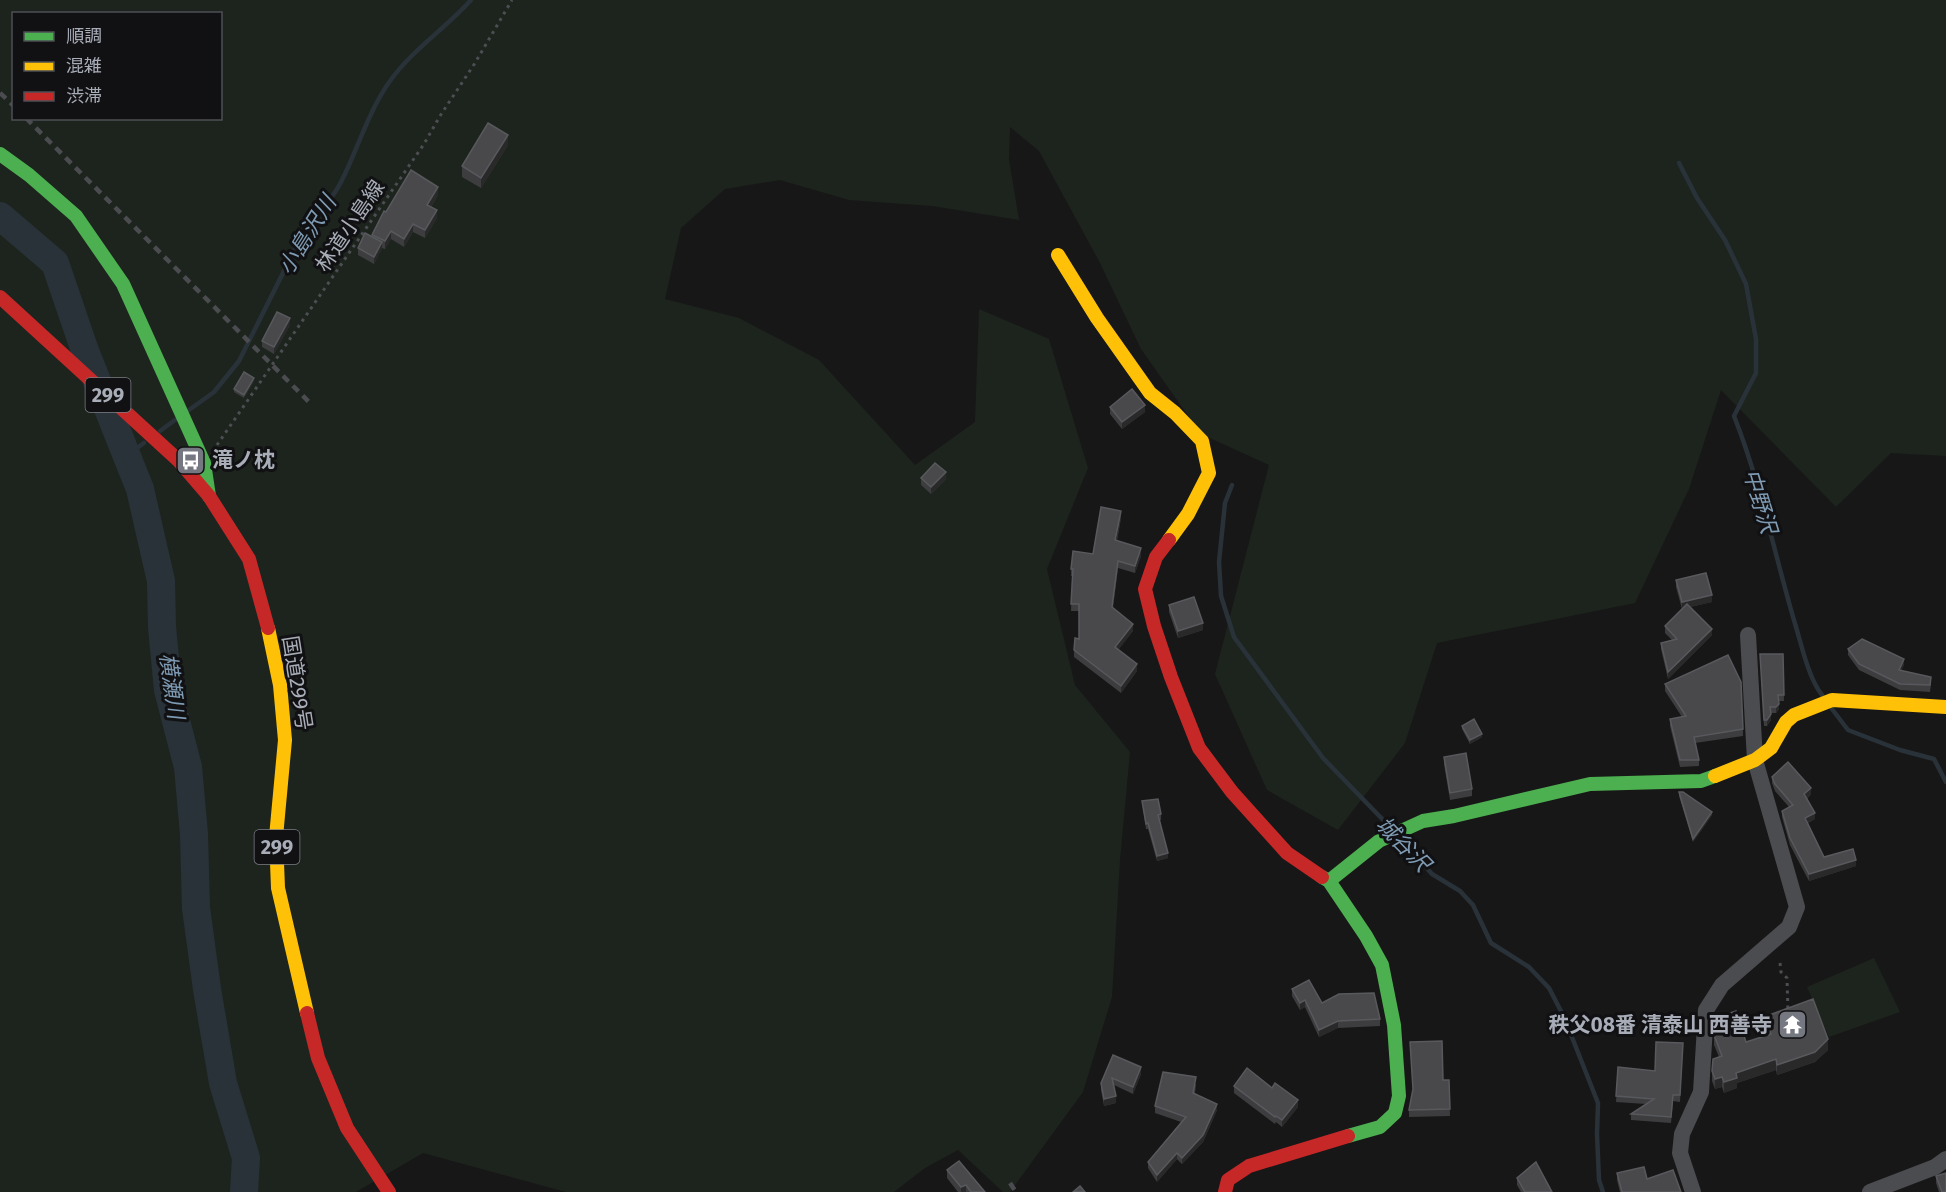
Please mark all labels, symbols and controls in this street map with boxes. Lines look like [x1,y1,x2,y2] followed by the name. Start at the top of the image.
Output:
[12,12,222,120] legend
[66,25,102,47] text: 順調
[66,55,102,77] text: 混雑
[66,85,102,107] text: 渋滞
[310,175,390,277] street label: 林道小島線
[272,189,343,279] water label: 小島沢川
[86,378,130,412] road number: 299
[175,444,207,476] bus stop icon: 滝ノ枕
[212,447,275,473] place label: 滝ノ枕
[1737,465,1783,539] water label: 中野沢
[277,634,317,732] street label: 国道299号
[154,651,190,723] water label: 横瀬川
[1370,811,1438,879] water label: 城谷沢
[254,830,300,864] road number: 299
[1777,1009,1809,1041] temple icon: 秩父08番 清泰山 西善寺
[1549,1012,1772,1038] place label: 秩父08番 清泰山 西善寺

